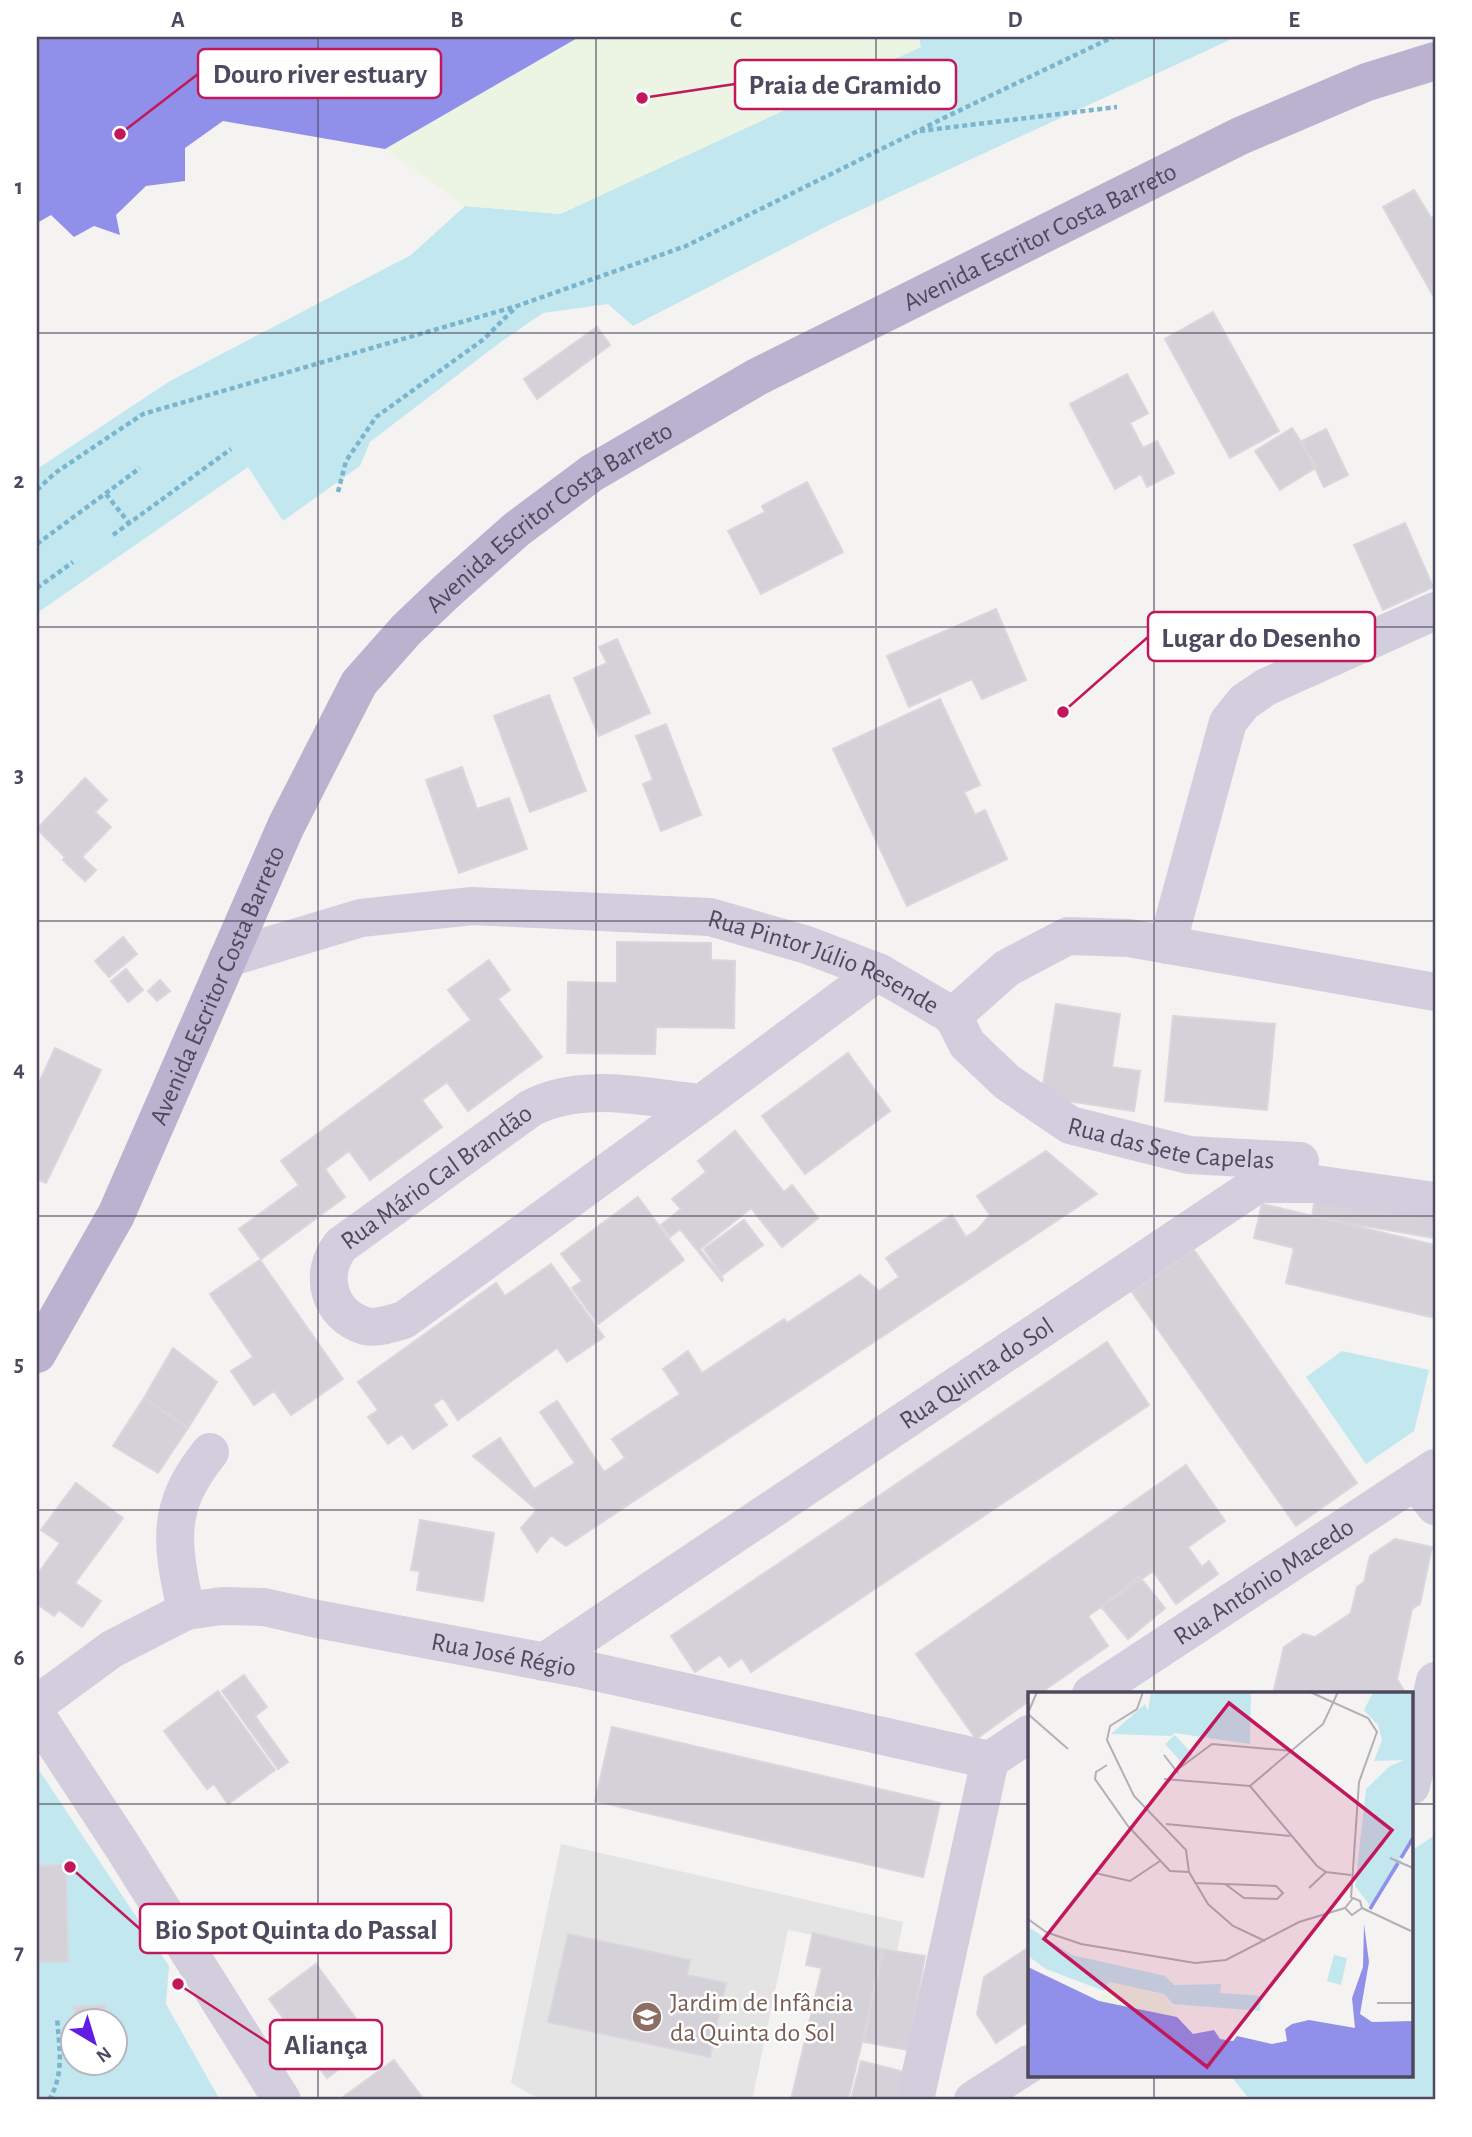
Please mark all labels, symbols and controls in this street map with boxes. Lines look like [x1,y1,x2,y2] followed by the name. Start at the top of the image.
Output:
[171,9,185,32] text: A
[450,9,464,32] text: B
[730,9,742,32] text: C
[1007,9,1023,32] text: D
[1288,9,1300,32] text: E
[198,49,441,98] callout: Douro river estuary
[735,60,956,109] callout: Praia de Gramido
[213,61,428,89] text: Douro river estuary
[749,72,941,100] text: Praia de Gramido
[899,158,1181,316] street label: Avenida Escritor Costa Barreto
[15,176,23,199] text: 1
[421,417,677,618] street label: Avenida Escritor Costa Barreto
[14,470,25,493] text: 2
[1148,612,1375,661] callout: Lugar do Desenho
[1161,625,1361,653] text: Lugar do Desenho
[14,764,24,787] text: 3
[145,842,290,1129] street label: Avenida Escritor Costa Barreto
[705,905,943,1019] street label: Rua Pintor Júlio Resende
[13,1058,25,1081] text: 4
[336,1100,537,1255] street label: Rua Mário Cal Brandão
[1065,1113,1275,1174] street label: Rua das Sete Capelas
[895,1313,1058,1434] street label: Rua Quinta do Sol
[14,1353,24,1376] text: 5
[1169,1513,1358,1650] street label: Rua António Macedo
[429,1629,578,1681] street label: Rua José Régio
[13,1647,25,1670] text: 6
[1028,1692,1412,2078] inset map
[140,1904,451,1953] callout: Bio Spot Quinta do Passal
[154,1917,438,1945] text: Bio Spot Quinta do Passal
[14,1941,24,1964] text: 7
[670,1990,853,2046] place label: Jardim de Infância da Quinta do Sol
[630,2000,664,2034] school or university icon: Jardim de Infância da Quinta do Sol
[60,2008,130,2078] north arrow
[270,2020,382,2069] callout: Aliança
[284,2032,368,2060] text: Aliança
[92,2043,115,2066] text: N

